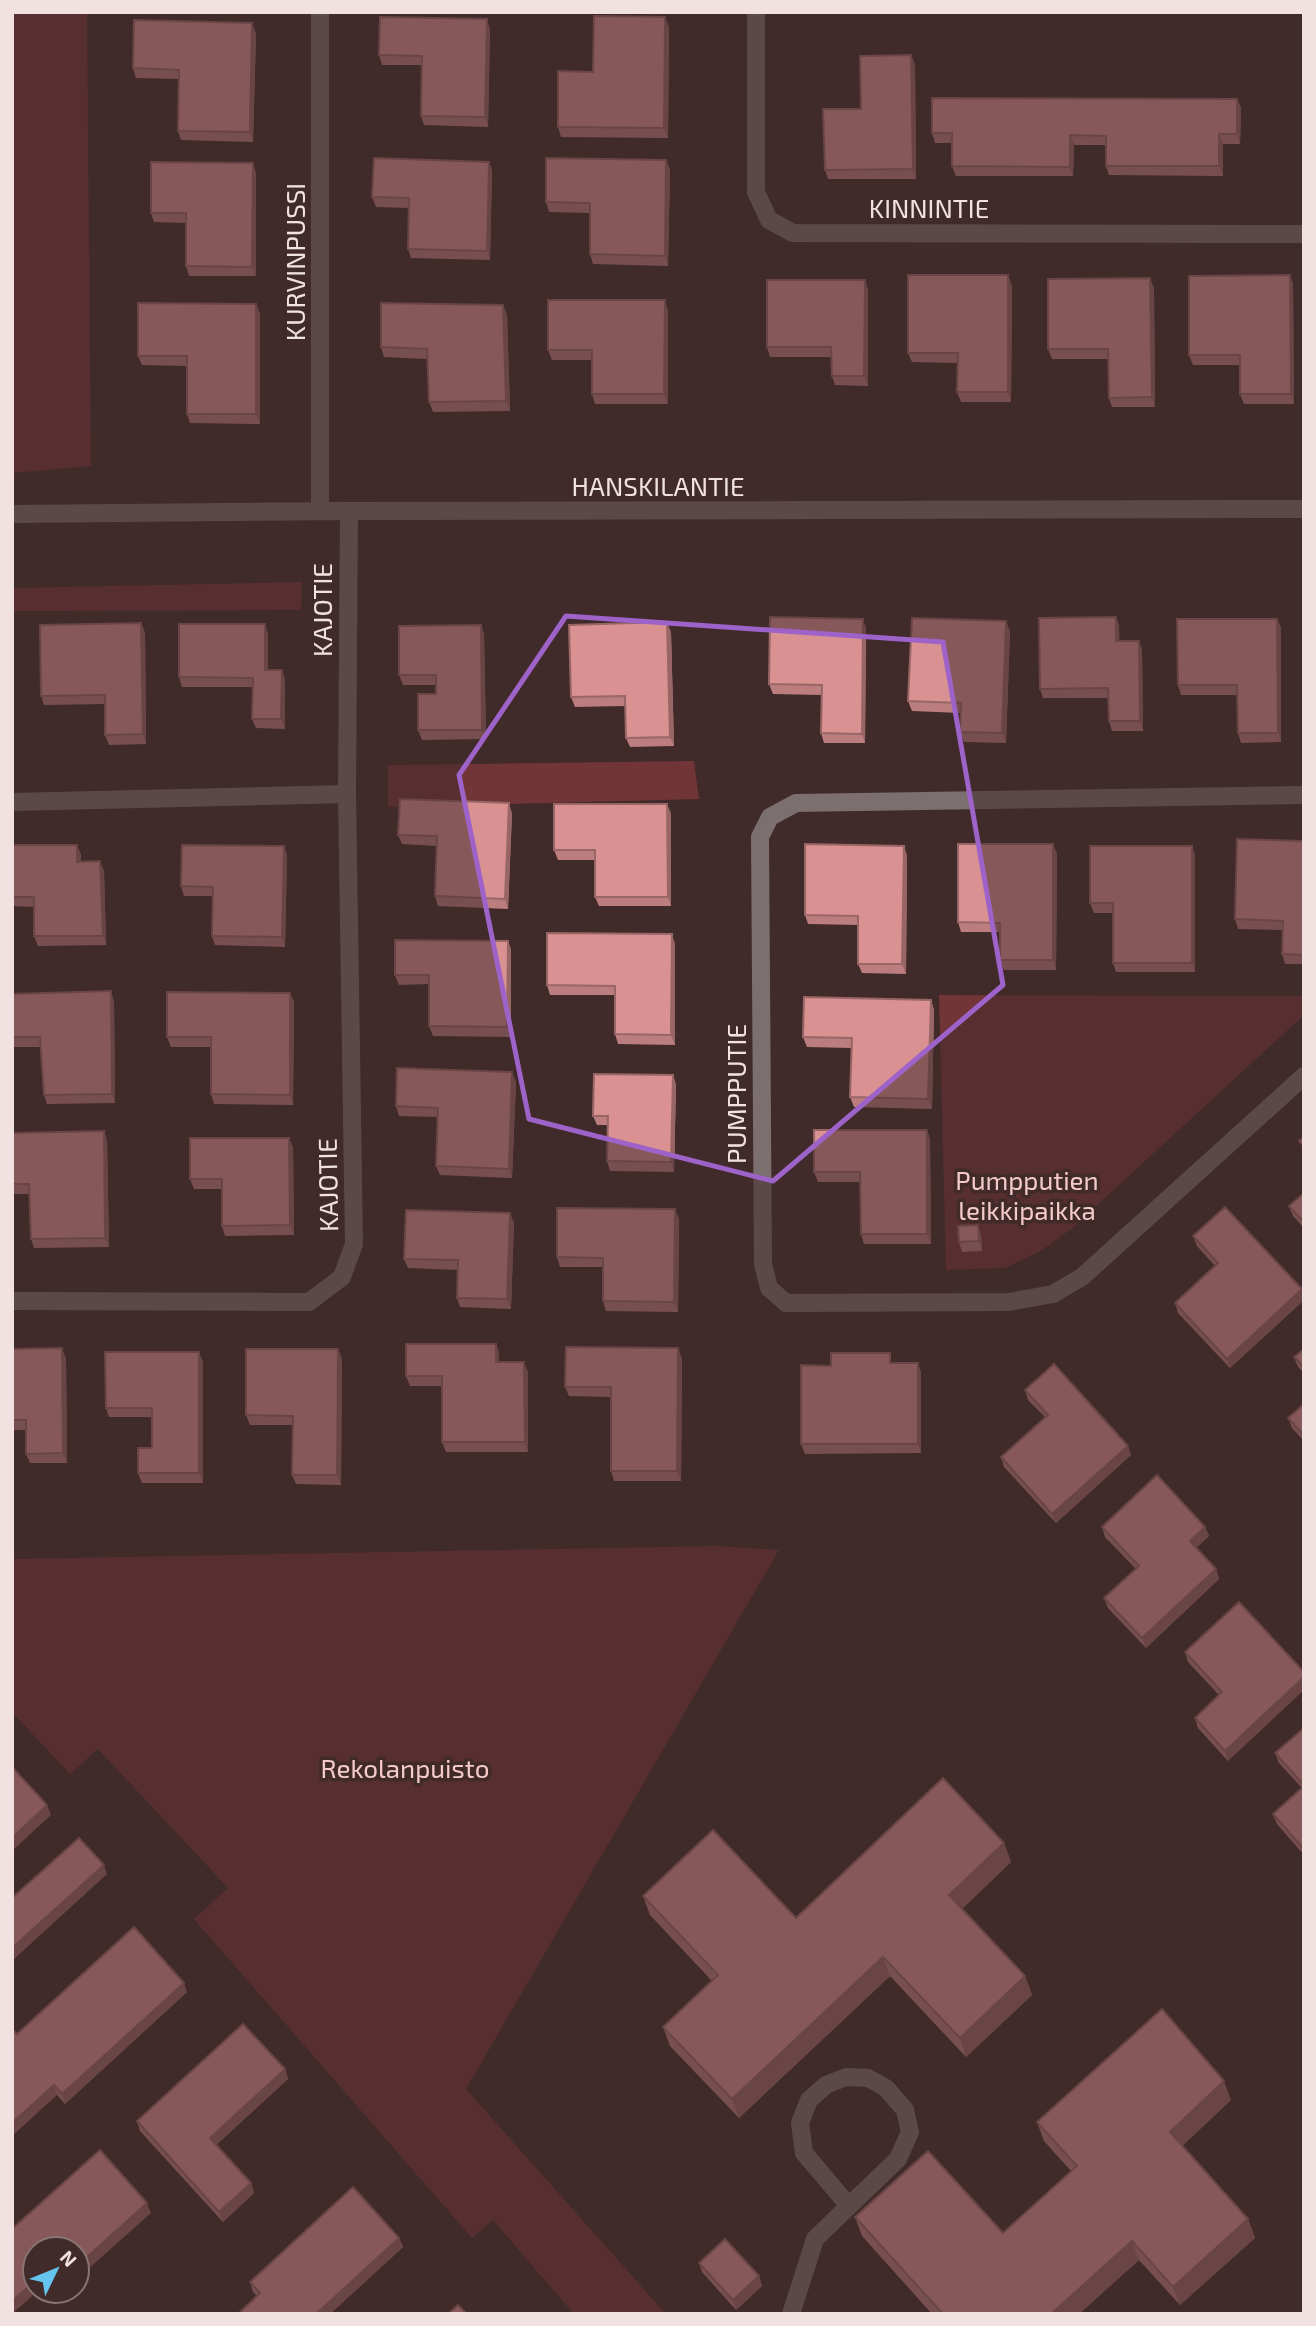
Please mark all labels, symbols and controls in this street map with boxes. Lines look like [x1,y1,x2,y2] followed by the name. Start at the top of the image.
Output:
[279,183,310,341] street label: KURVINPUSSI
[869,192,989,223] street label: KINNINTIE
[572,470,744,501] street label: HANSKILANTIE
[306,563,337,657] street label: KAJOTIE
[720,1024,751,1164] street label: PUMPPUTIE
[311,1138,343,1232] street label: KAJOTIE
[955,1164,1099,1225] park label: Pumpputien leikkipaikka
[321,1752,489,1783] park label: Rekolanpuisto
[21,2235,91,2305] north arrow
[56,2245,82,2271] text: N

